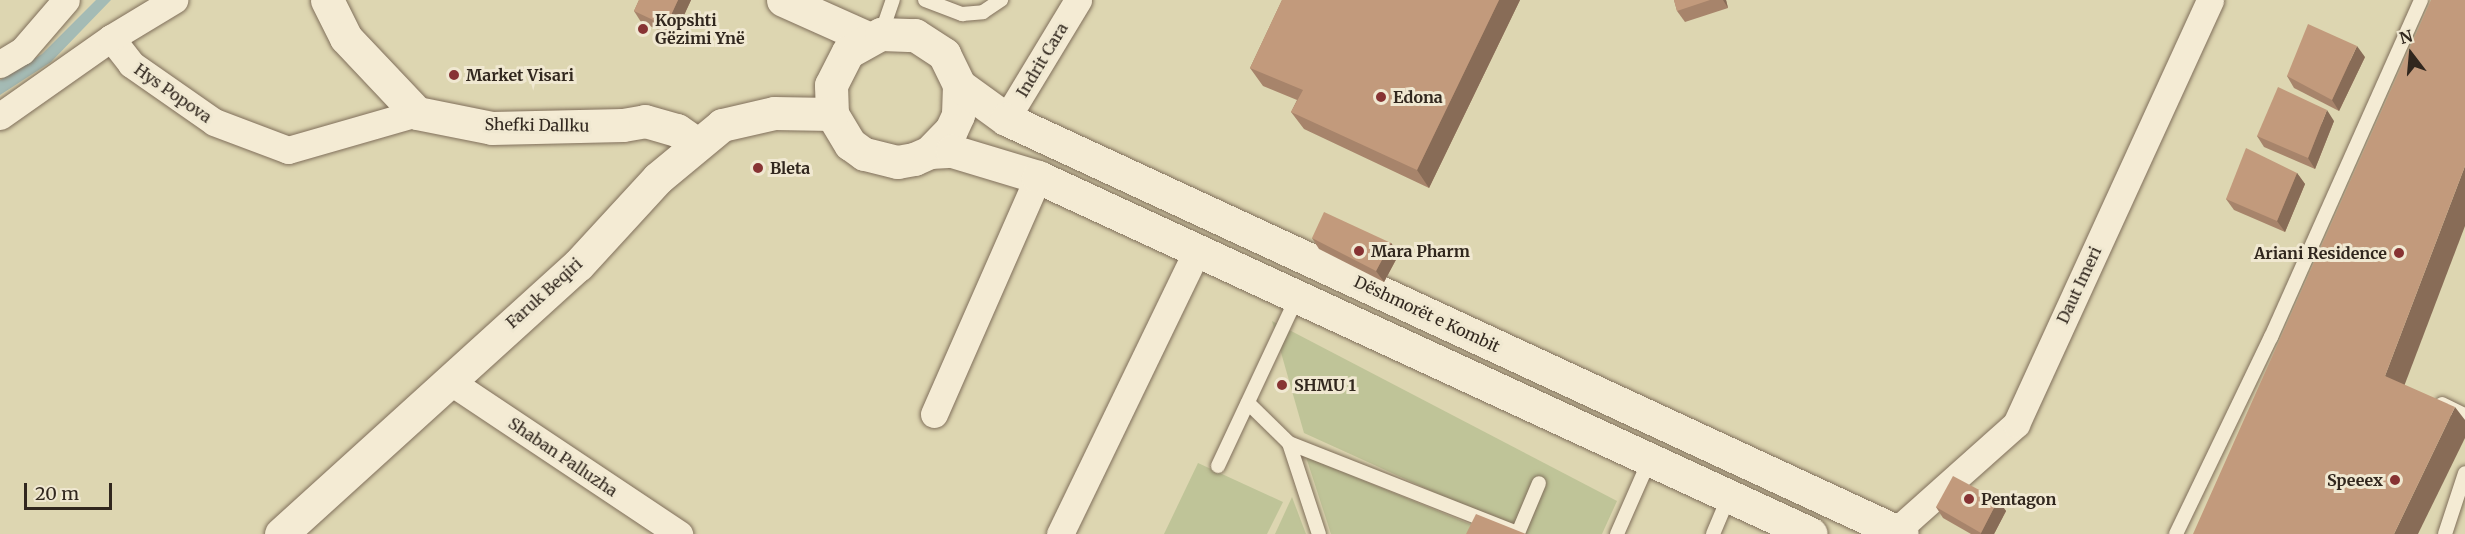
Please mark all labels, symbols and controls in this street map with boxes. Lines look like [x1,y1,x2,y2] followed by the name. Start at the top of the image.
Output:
[655,10,745,48] place label: Kopshti Gëzimi Ynë
[1012,20,1072,100] street label: Indrit Cara
[636,22,650,36] marker: Kopshti Gëzimi Ynë
[2381,24,2441,84] north arrow
[2397,25,2415,48] text: N
[131,59,215,127] street label: Hys Popova
[466,65,574,85] place label: Market Visari
[447,68,461,82] marker: Market Visari
[1393,87,1443,107] place label: Edona
[1374,90,1388,104] marker: Edona
[484,114,590,136] street label: Shefki Dallku
[770,158,810,178] place label: Bleta
[751,161,765,175] marker: Bleta
[1371,241,1470,261] place label: Mara Pharm
[2053,243,2105,327] street label: Daut Imeri
[2254,243,2387,263] place label: Ariani Residence
[1352,244,1366,258] marker: Mara Pharm
[2392,246,2406,260] marker: Ariani Residence
[502,254,586,332] street label: Faruk Beqiri
[1351,272,1503,356] street label: Dëshmorët e Kombit
[1294,375,1356,395] place label: SHMU 1
[1275,378,1289,392] marker: SHMU 1
[505,413,621,501] street label: Shaban Palluzha
[2327,470,2383,490] place label: Speeex
[27,471,116,509] scale bar
[2388,473,2402,487] marker: Speeex
[35,482,79,505] text: 20 m
[1981,489,2056,509] place label: Pentagon
[1962,492,1976,506] marker: Pentagon

